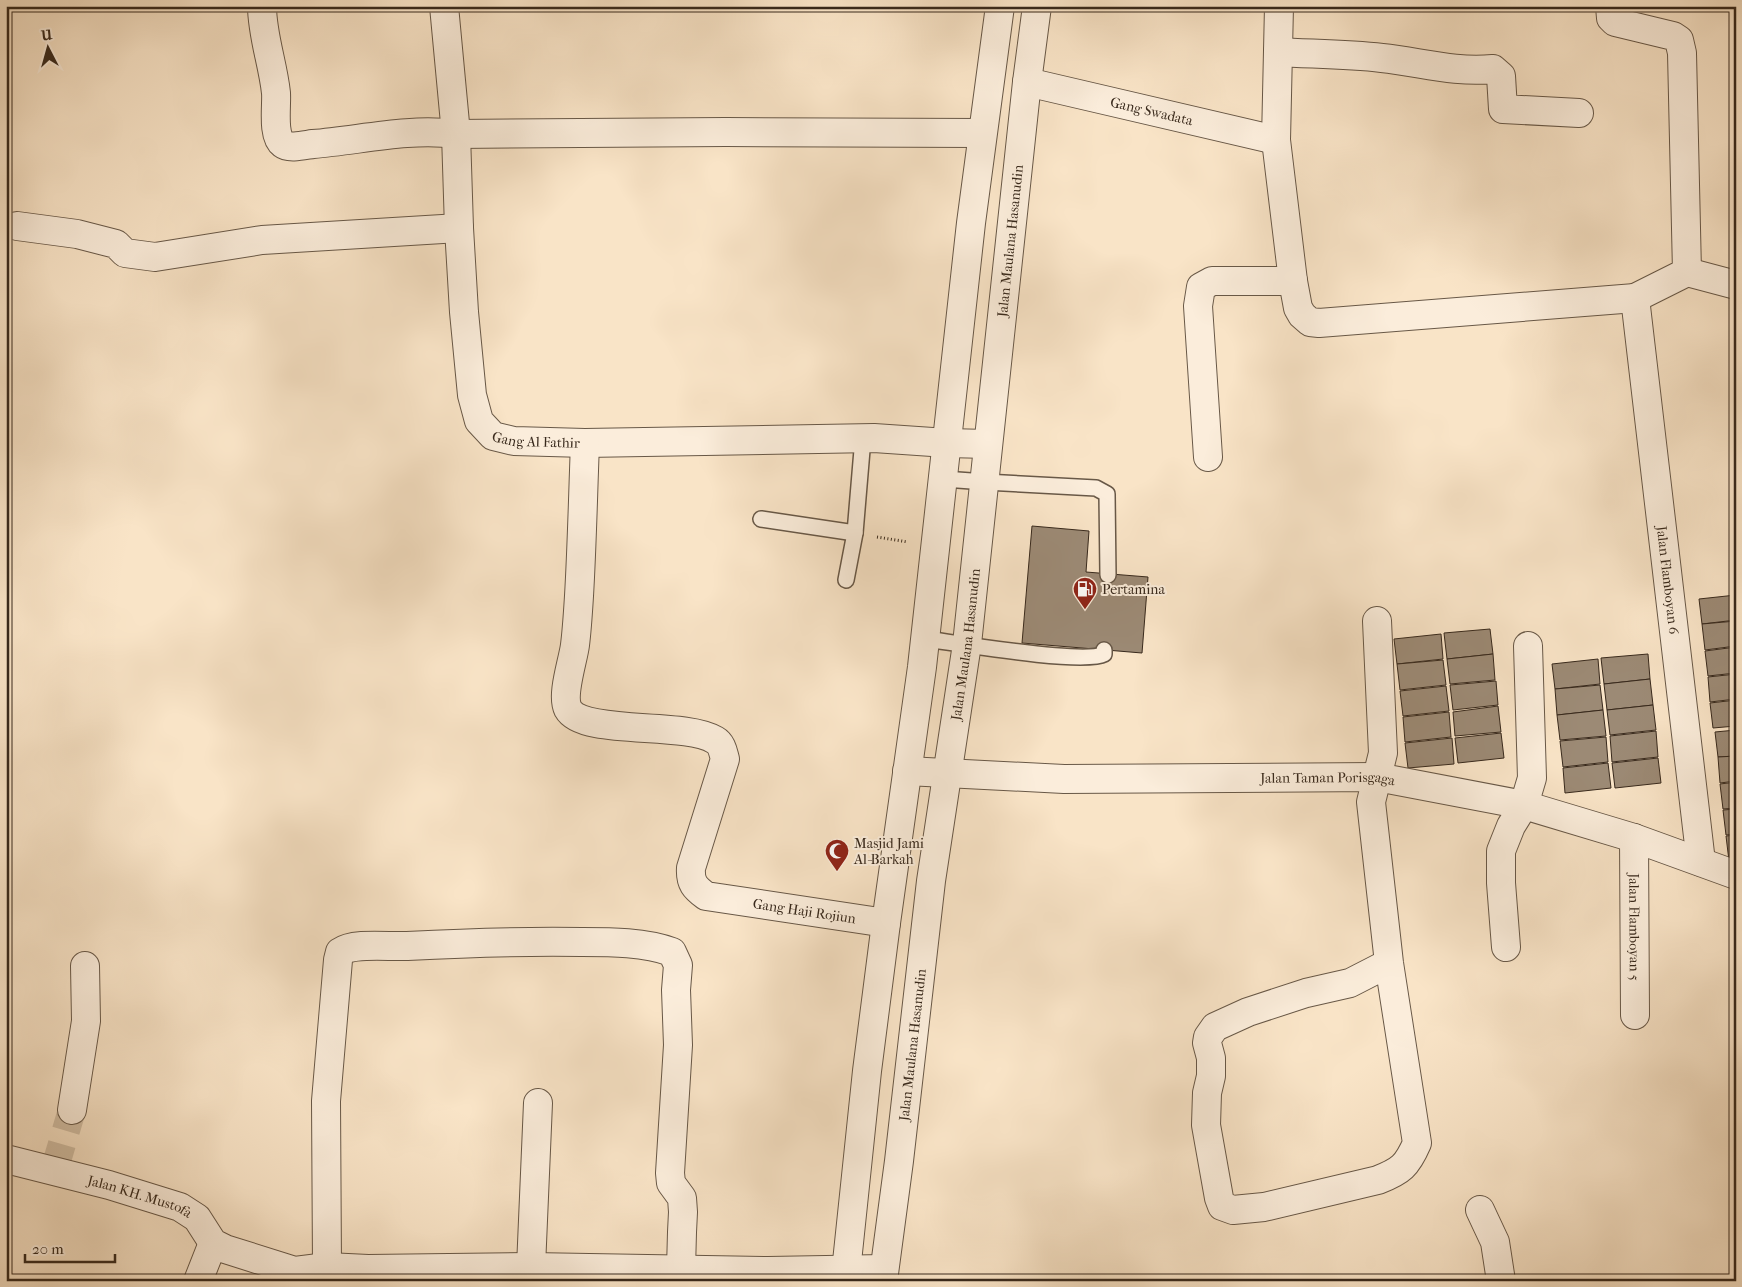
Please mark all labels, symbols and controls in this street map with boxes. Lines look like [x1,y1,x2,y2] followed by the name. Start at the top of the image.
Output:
[22,22,72,72] north arrow
[39,27,53,45] text: U
[1109,94,1195,129] street label: Gang Swadata
[994,164,1027,319] street label: Jalan Maulana Hasanudin
[490,428,580,452] street label: Gang Al Fathir
[1653,524,1682,636] street label: Jalan Flamboyan 6
[947,568,984,723] street label: Jalan Maulana Hasanudin
[1072,576,1098,610] fuel station icon: Pertamina
[1102,581,1165,598] place label: Pertamina
[1259,769,1397,789] street label: Jalan Taman Porisgaga
[853,835,924,868] place label: Masjid Jami Al-Barkah
[824,838,850,872] mosque icon: Masjid Jami Al-Barkah
[1625,872,1643,981] street label: Jalan Flamboyan 5
[752,895,857,927] street label: Gang Haji Rojiun
[896,968,930,1123] street label: Jalan Maulana Hasanudin
[85,1172,196,1222] street label: Jalan KH. Mustofa
[25,1232,115,1264] scale bar
[32,1240,64,1258] text: 20 m

